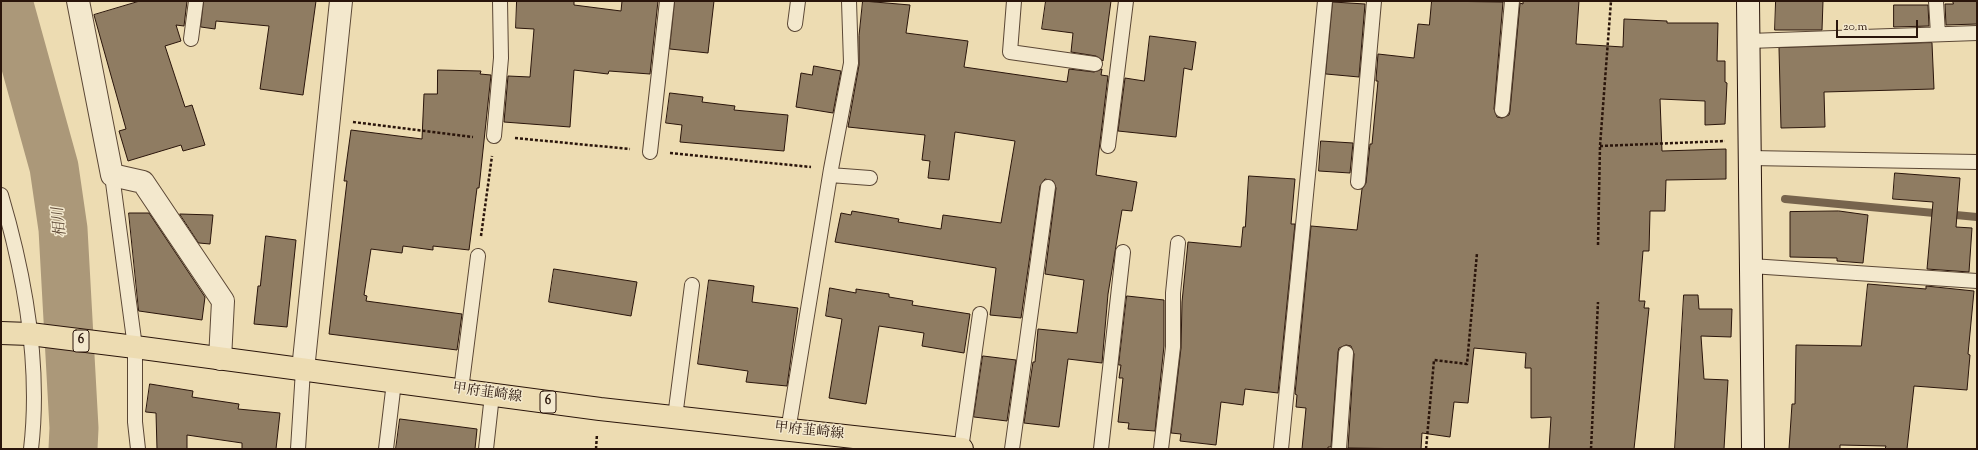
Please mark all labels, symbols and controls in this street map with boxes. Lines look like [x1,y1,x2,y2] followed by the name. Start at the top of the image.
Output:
[1838,12,1920,38] scale bar
[1843,18,1867,36] text: 20 m
[50,206,72,238] water label: 相川
[73,330,89,352] road number: 6
[451,381,523,407] street label: 甲府韮崎線
[540,391,556,413] road number: 6
[773,420,845,444] street label: 甲府韮崎線

